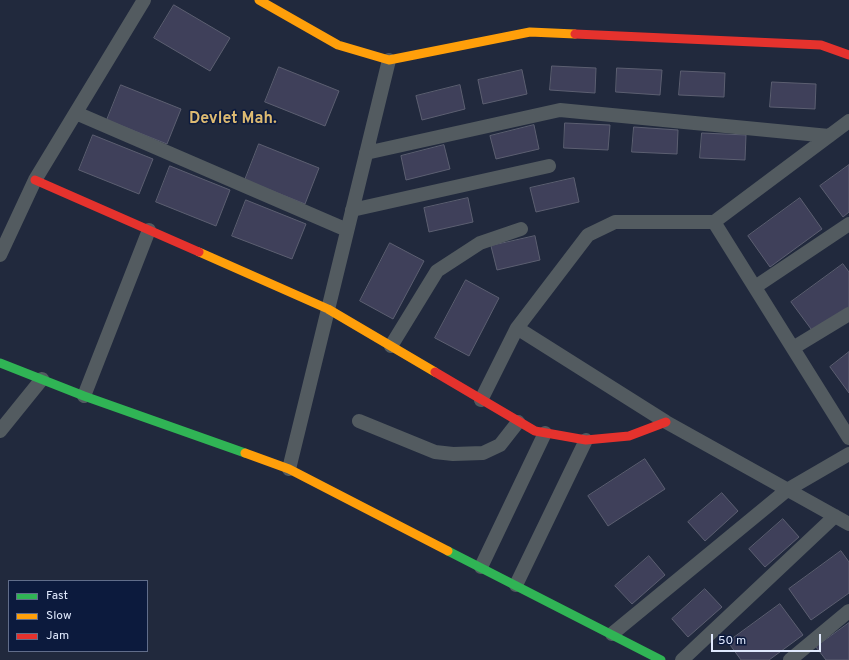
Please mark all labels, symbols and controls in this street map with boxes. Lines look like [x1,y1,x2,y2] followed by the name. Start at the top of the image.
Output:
[189,110,277,130] district label: Devlet Mah.
[8,580,148,652] legend
[46,588,68,604] text: Fast
[46,608,72,624] text: Slow
[713,626,823,652] scale bar
[46,628,69,644] text: Jam
[718,633,746,649] text: 50 m

